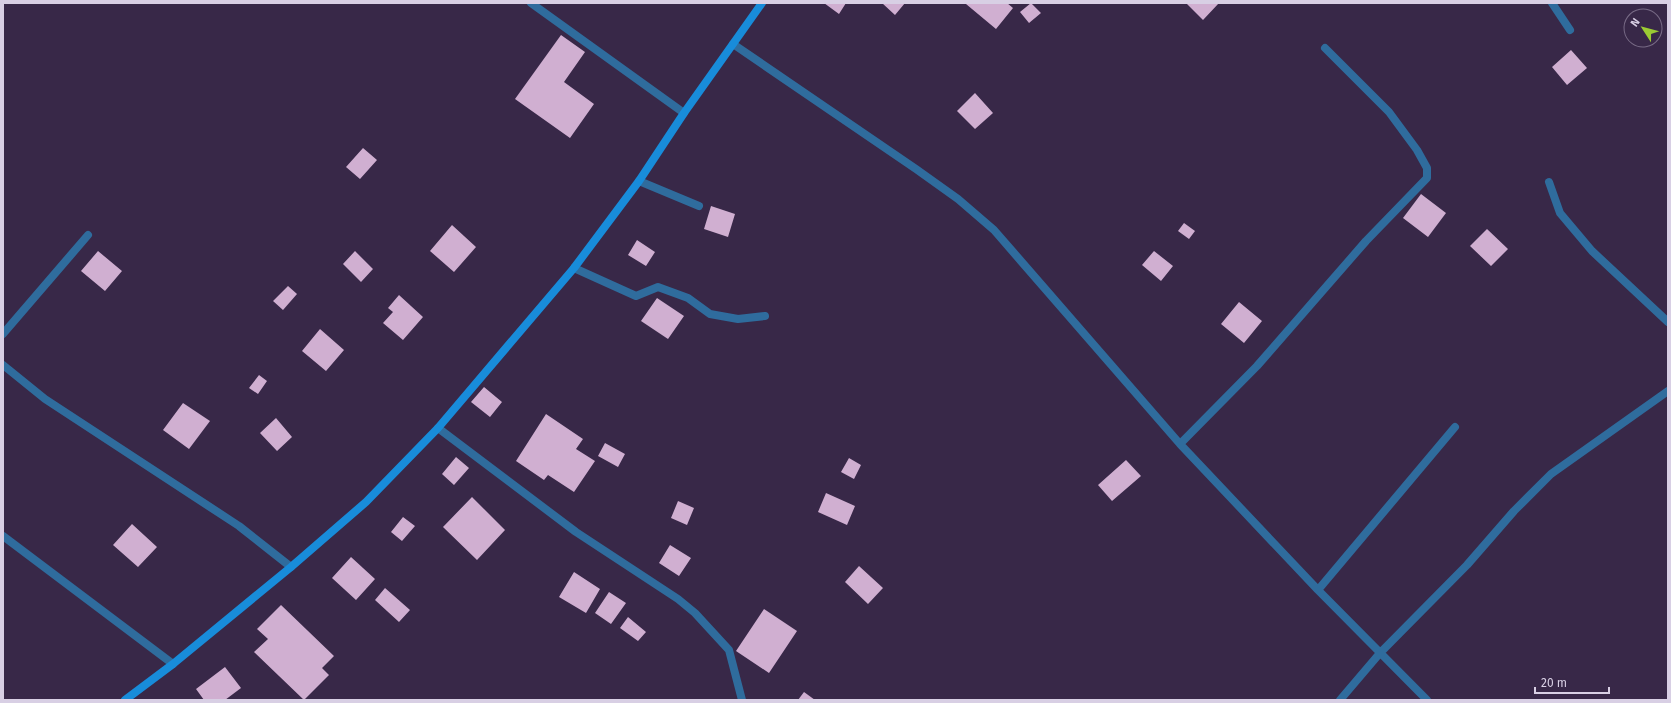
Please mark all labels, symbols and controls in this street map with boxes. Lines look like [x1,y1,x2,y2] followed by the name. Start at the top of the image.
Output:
[1623,8,1663,48] north arrow
[1628,16,1643,29] text: N
[1535,669,1609,695] scale bar
[1541,676,1567,690] text: 20 m

